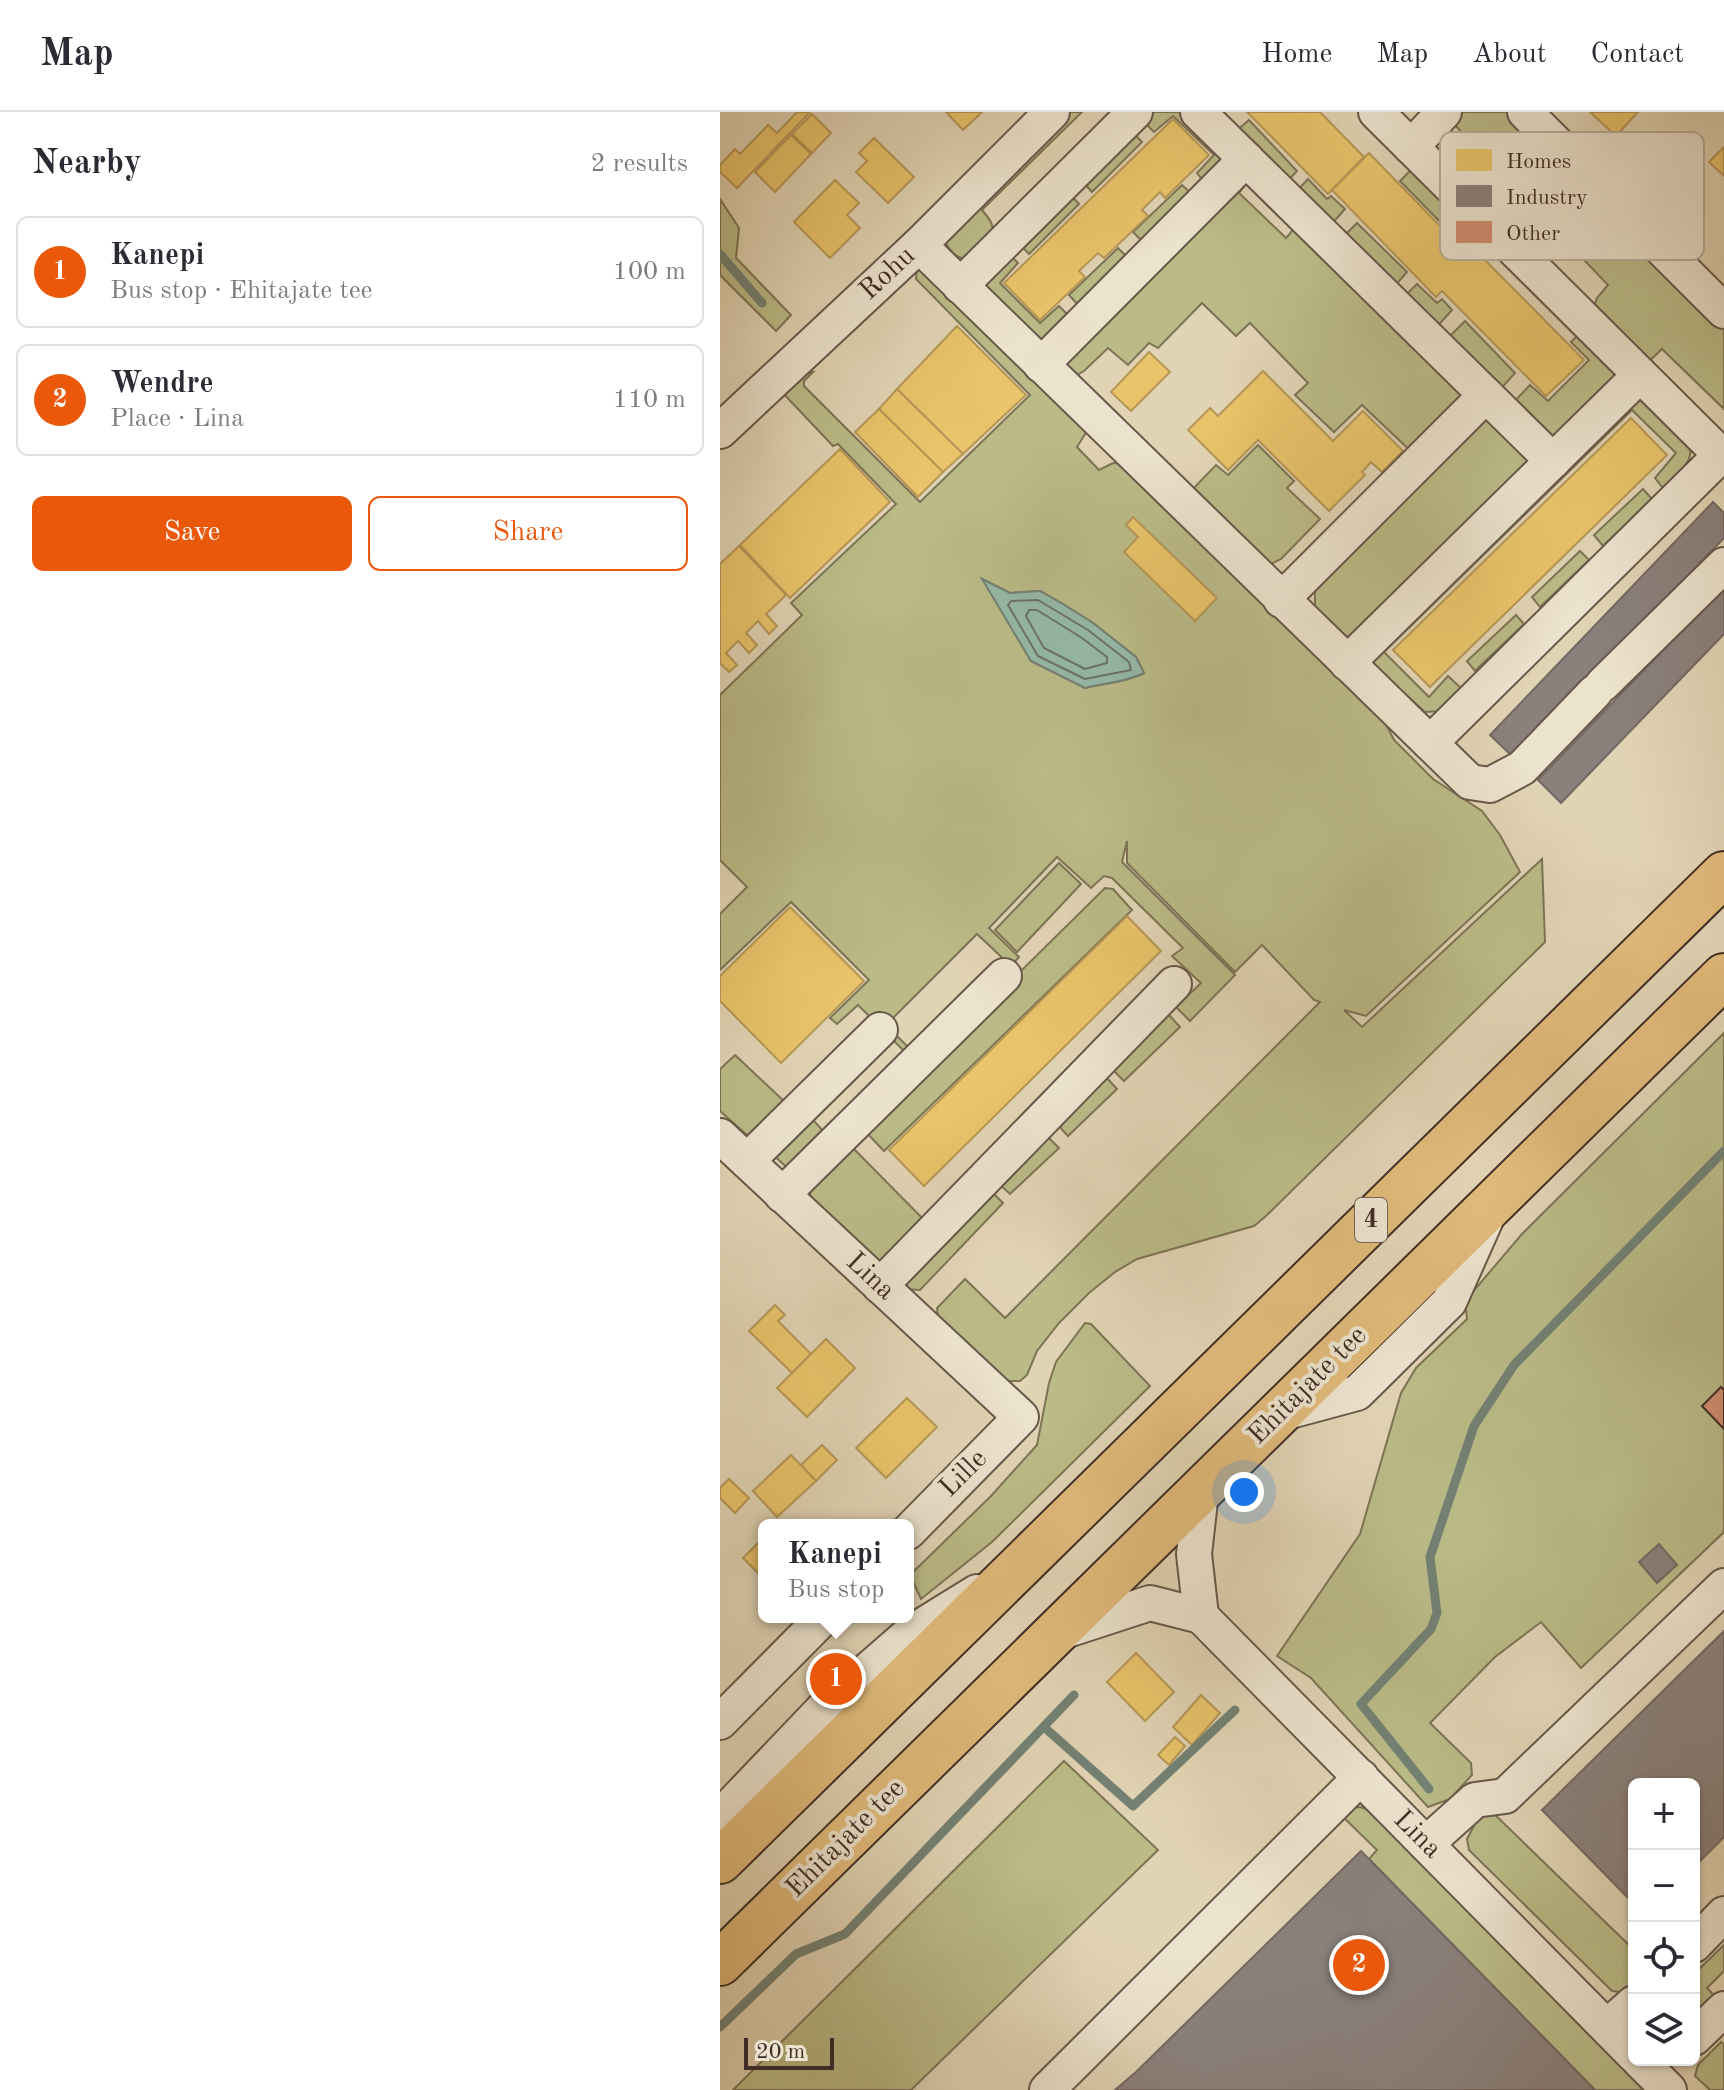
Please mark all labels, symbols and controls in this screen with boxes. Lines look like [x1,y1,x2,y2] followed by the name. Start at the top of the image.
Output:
[40,36,114,74] text: Map
[1261,41,1332,69] text: Home
[1376,41,1428,69] text: Map
[1472,41,1547,69] text: About
[1591,41,1684,69] text: Contact
[1440,132,1704,260] legend
[32,147,142,181] text: Nearby
[590,151,688,177] text: 2 results
[1506,151,1571,173] text: Homes
[1506,187,1588,209] text: Industry
[1506,223,1560,245] text: Other
[110,241,204,271] text: Kanepi
[855,242,921,306] street label: Rohu
[52,259,68,285] text: 1
[613,259,686,285] text: 100 m
[110,278,373,304] text: Bus stop · Ehitajate tee
[110,369,214,399] text: Wendre
[52,387,68,413] text: 2
[613,387,686,413] text: 110 m
[110,406,244,432] text: Place · Lina
[32,496,352,571] button: Save
[368,496,688,571] button: Share
[1355,1198,1387,1242] road number: 4
[840,1248,900,1306] street label: Lina
[1243,1321,1373,1451] street label: Ehitajate tee
[935,1445,993,1503] street label: Lille
[1224,1472,1264,1512] your location
[758,1519,914,1623] popup
[787,1540,882,1570] text: Kanepi
[787,1577,885,1603] text: Bus stop
[810,1649,862,1709] pin: 1
[781,1774,911,1904] street label: Ehitajate tee
[1628,1778,1700,2066] map controls
[1628,1778,1700,1850] button: +
[1388,1806,1447,1865] street label: Lina
[1628,1850,1700,1922] button: −
[1628,1922,1700,1994] button: locate
[1333,1935,1385,1995] pin: 2
[1628,1994,1700,2066] button: layers
[744,2034,834,2070] scale bar
[756,2041,805,2063] text: 20 m

